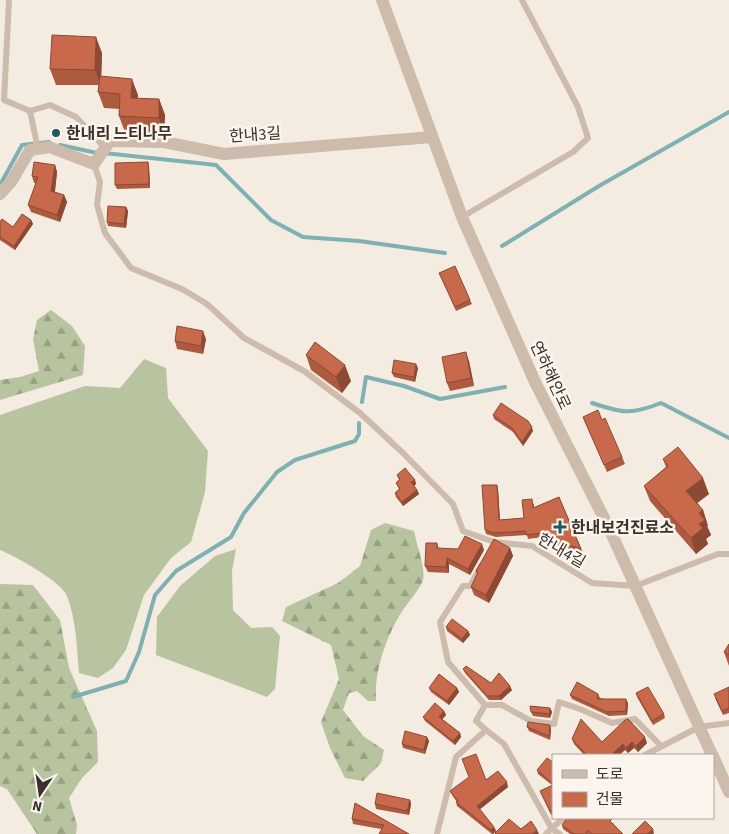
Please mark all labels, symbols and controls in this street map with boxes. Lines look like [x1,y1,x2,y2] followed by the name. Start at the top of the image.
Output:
[228,122,282,148] street label: 한내3길
[66,123,172,145] place label: 한내리 느티나무
[50,127,62,139] marker: 한내리 느티나무
[525,337,576,414] street label: 연하해안로
[571,517,674,539] place label: 한내보건진료소
[553,520,567,534] marker: 한내보건진료소
[533,528,590,573] street label: 한내4길
[552,754,714,819] legend
[596,764,624,785] text: 도로
[15,769,65,819] north arrow
[596,789,624,810] text: 건물
[31,795,44,816] text: N

